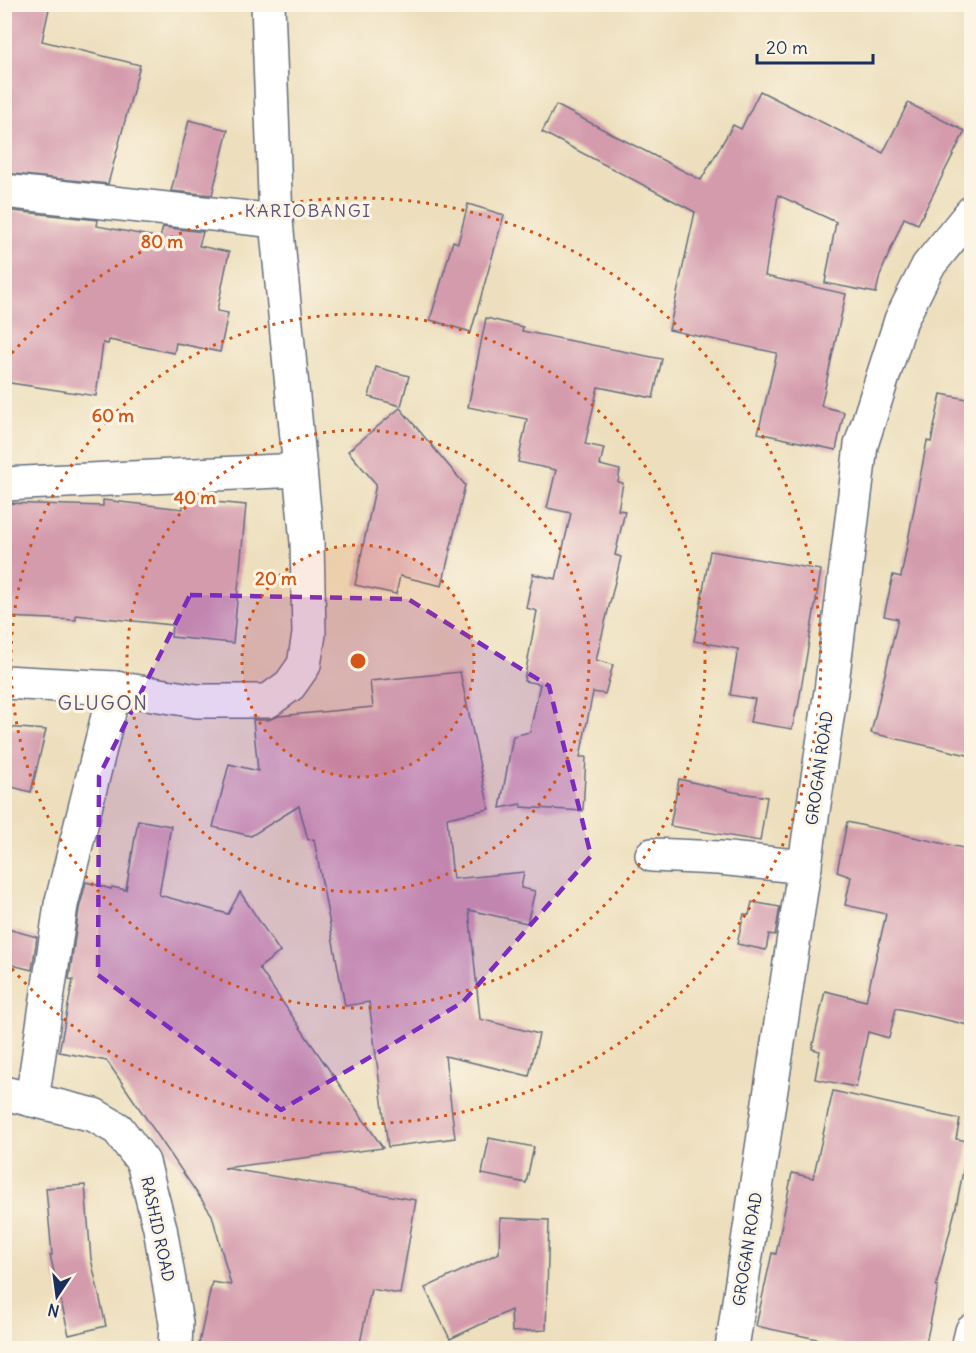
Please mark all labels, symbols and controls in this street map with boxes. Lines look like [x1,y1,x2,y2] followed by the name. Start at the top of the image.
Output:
[757,27,872,65] scale bar
[766,36,808,59] text: 20 m
[244,199,372,222] district label: KARIOBANGI
[141,230,183,253] text: 80 m
[92,404,134,427] text: 60 m
[174,486,216,509] text: 40 m
[255,567,297,590] text: 20 m
[348,651,368,671] centre of rings
[57,690,149,715] district label: GLUGON
[801,710,837,826] street label: GROGAN ROAD
[137,1175,179,1283] street label: RASHID ROAD
[728,1191,766,1307] street label: GROGAN ROAD
[27,1266,87,1326] north arrow
[46,1300,61,1322] text: N

